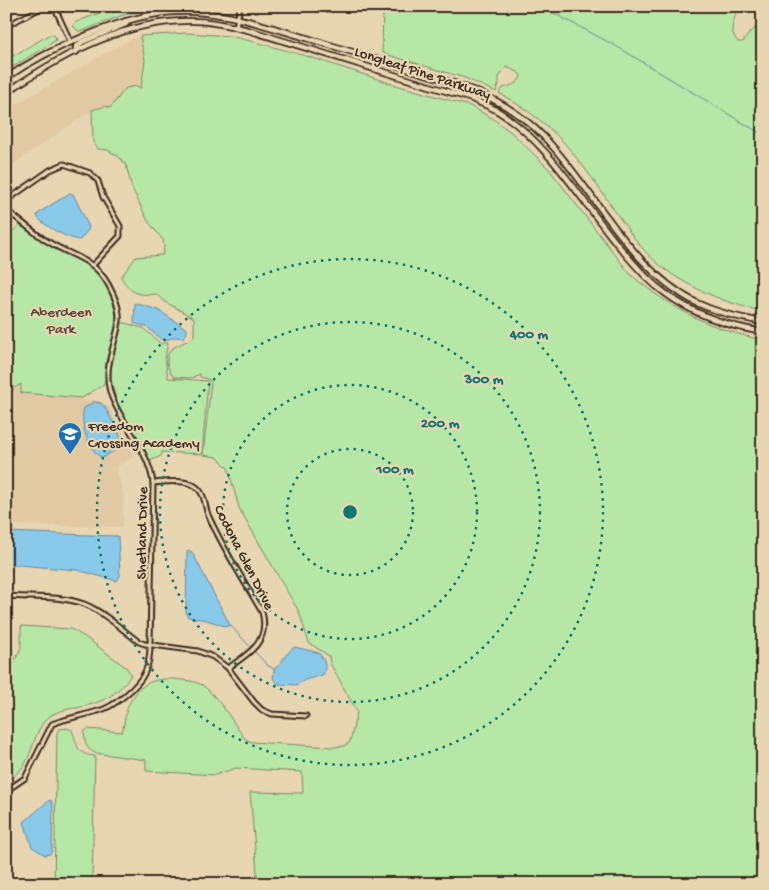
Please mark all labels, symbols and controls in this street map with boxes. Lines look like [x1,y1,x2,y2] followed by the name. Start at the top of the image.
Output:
[352,43,493,105] street label: Longleaf Pine Parkway
[30,304,92,339] park label: Aberdeen Park
[509,326,549,344] text: 400 m
[463,371,504,389] text: 300 m
[421,415,460,433] text: 200 m
[87,418,200,453] place label: Freedom Crossing Academy
[57,421,83,455] school or university icon: Freedom Crossing Academy
[375,461,414,479] text: 100 m
[133,486,153,580] street label: Shetland Drive
[209,502,278,614] street label: Codona Glen Drive
[341,503,359,521] centre of rings

